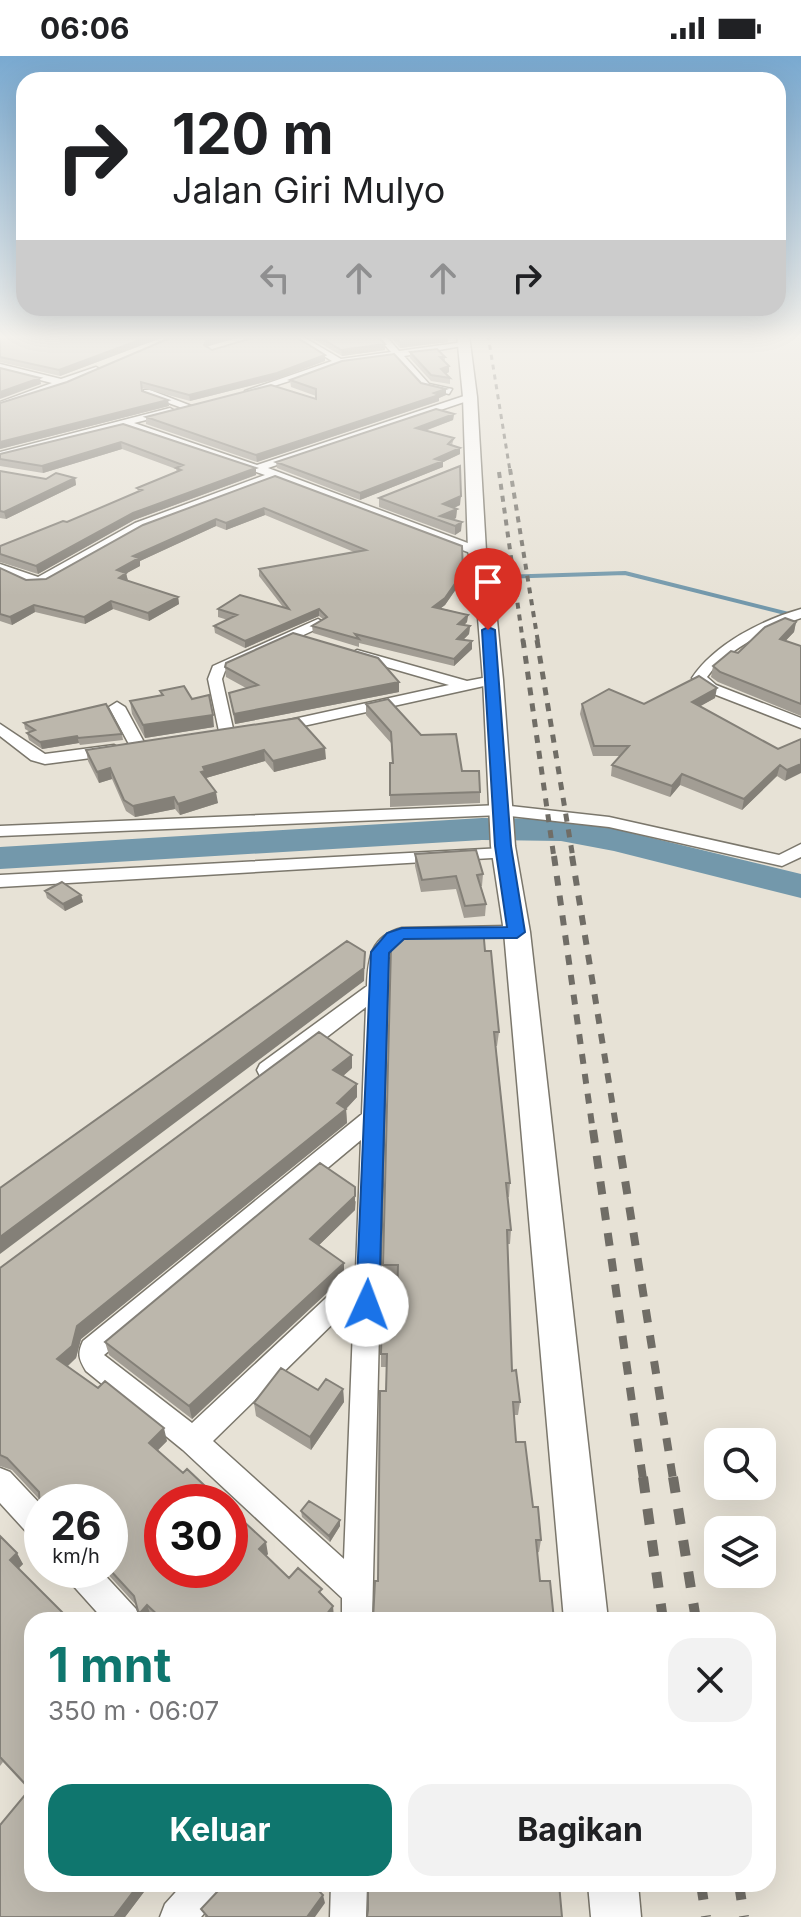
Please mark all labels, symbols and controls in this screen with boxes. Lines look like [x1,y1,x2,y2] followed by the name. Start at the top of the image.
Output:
[40,10,129,46] text: 06:06
[172,100,334,168] text: 120 m
[40,104,144,208] icon: right
[172,168,445,212] text: Jalan Giri Mulyo
[253,256,297,300] icon: left
[337,256,381,300] icon: ahead
[421,256,465,300] icon: ahead
[505,256,549,300] icon: right
[454,548,522,630] pin
[466,560,510,604] icon: arrive
[325,1263,409,1347] position arrow
[704,1428,776,1588] map controls
[704,1428,776,1500] button: search
[144,1484,248,1588] speed limit sign: 30
[50,1501,102,1550] text: 26
[704,1516,776,1588] button: layers
[52,1544,100,1568] text: km/h
[48,1635,171,1694] text: 1 mnt
[668,1638,752,1722] button: close
[48,1695,219,1726] text: 350 m · 06:07
[48,1784,392,1876] button: Keluar
[408,1784,752,1876] button: Bagikan

